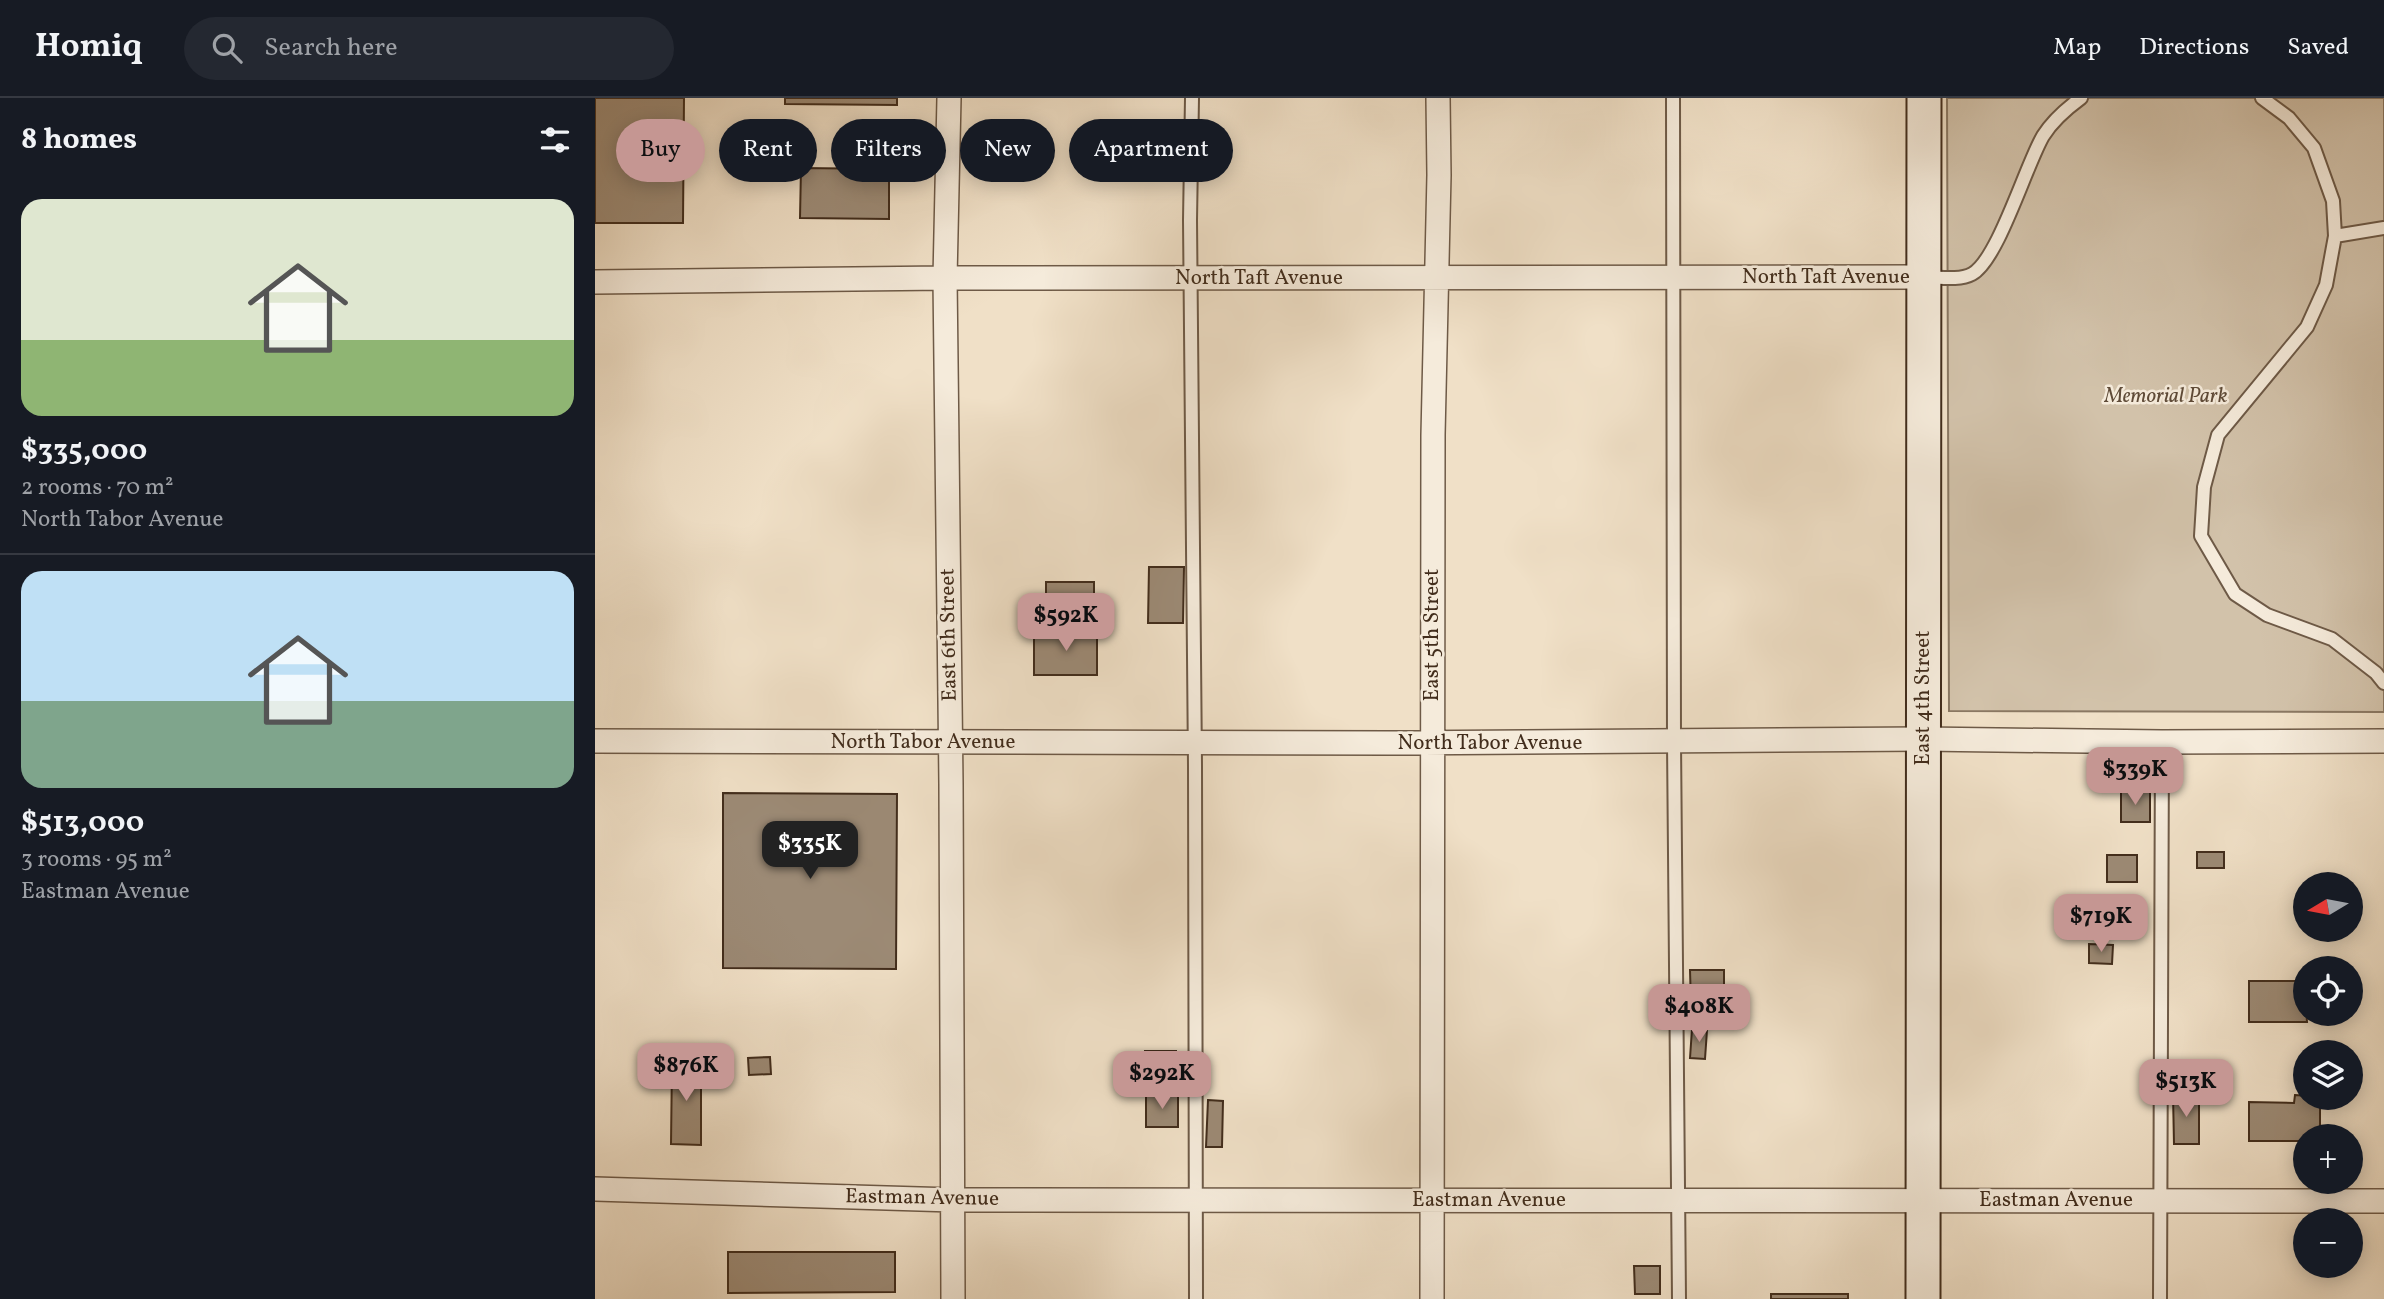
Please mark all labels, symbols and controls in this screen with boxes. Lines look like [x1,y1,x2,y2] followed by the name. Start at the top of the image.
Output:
[184,17,674,80] search box
[35,25,142,71] text: Homiq
[208,29,246,67] icon: search
[264,30,397,66] text: Search here
[2053,31,2101,65] text: Map
[2139,31,2249,65] text: Directions
[2287,31,2349,65] text: Saved
[21,119,137,161] text: 8 homes
[616,119,705,182] chip: Buy
[719,119,817,182] chip: Rent
[831,119,946,182] chip: Filters
[960,119,1055,182] chip: New
[1069,119,1233,182] chip: Apartment
[536,121,574,159] icon: filters
[235,245,361,371] icon: home
[1742,263,1910,292] street label: North Taft Avenue
[1175,264,1343,293] street label: North Taft Avenue
[2104,382,2228,411] park label: Memorial Park
[21,430,147,472] text: $335,000
[21,472,174,504] text: 2 rooms · 70 m²
[21,504,223,536] text: North Tabor Avenue
[933,568,965,702] street label: East 6th Street
[1418,569,1447,701] street label: East 5th Street
[1017,594,1115,653] pin: $592K
[1034,600,1099,632] text: $592K
[235,617,361,743] icon: home
[1909,630,1938,766] street label: East 4th Street
[831,728,1015,757] street label: North Tabor Avenue
[1398,729,1582,758] street label: North Tabor Avenue
[2086,748,2184,807] pin: $339K
[2102,754,2168,786] text: $339K
[21,802,144,844] text: $513,000
[761,822,859,881] pin: $335K
[778,828,842,860] text: $335K
[21,844,172,876] text: 3 rooms · 95 m²
[2293,872,2363,942] north arrow
[2293,872,2363,1278] map controls
[21,876,190,908] text: Eastman Avenue
[2052,894,2150,954] pin: $719K
[2070,901,2132,933] text: $719K
[2293,956,2363,1026] button: locate
[1650,984,1748,1044] pin: $408K
[1664,991,1734,1023] text: $408K
[2293,1040,2363,1110] button: layers
[637,1044,735,1103] pin: $876K
[653,1050,719,1082] text: $876K
[1113,1052,1211,1111] pin: $292K
[1129,1058,1195,1090] text: $292K
[2137,1060,2235,1119] pin: $513K
[2155,1066,2217,1098] text: $513K
[2293,1124,2363,1194] button: +
[845,1182,999,1214] street label: Eastman Avenue
[1412,1186,1566,1215] street label: Eastman Avenue
[1979,1186,2133,1215] street label: Eastman Avenue
[2293,1208,2363,1278] button: −

